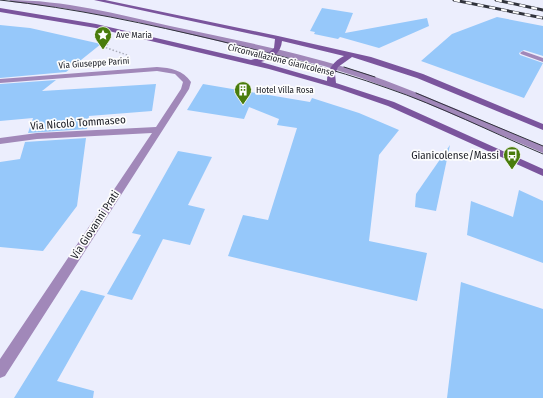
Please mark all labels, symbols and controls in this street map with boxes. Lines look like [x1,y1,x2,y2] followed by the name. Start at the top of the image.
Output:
[93,25,113,50] place icon: Ave Maria
[116,30,152,40] place label: Ave Maria
[227,42,336,78] street label: Circonvallazione Gianicolense
[58,56,130,70] street label: Via Giuseppe Parini
[233,80,253,105] building icon: Hotel Villa Rosa
[256,85,314,95] place label: Hotel Villa Rosa
[30,113,126,133] street label: Via Nicolò Tommaseo
[502,145,522,170] bus stop icon: Gianicolense/Massi
[411,149,499,162] place label: Gianicolense/Massi
[68,188,122,262] street label: Via Giovanni Prati

